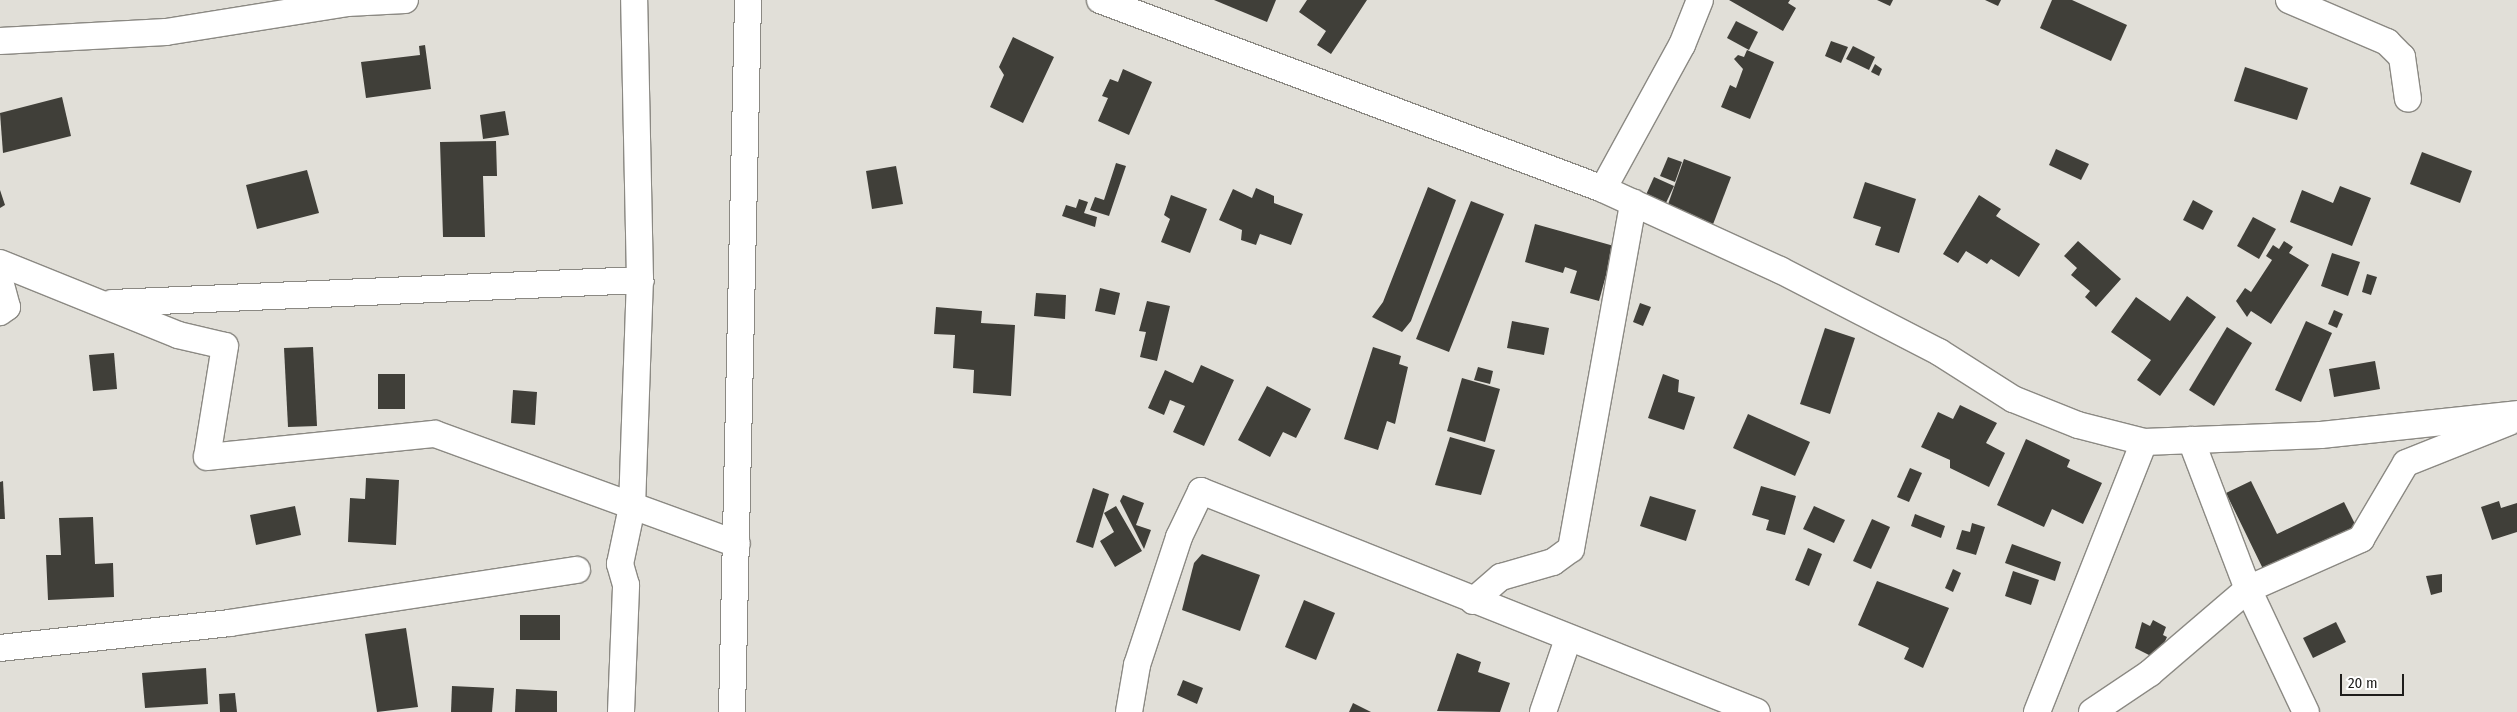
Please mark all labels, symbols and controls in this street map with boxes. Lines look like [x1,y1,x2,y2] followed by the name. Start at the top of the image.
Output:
[2342,664,2406,696] scale bar
[2348,674,2378,692] text: 20 m

